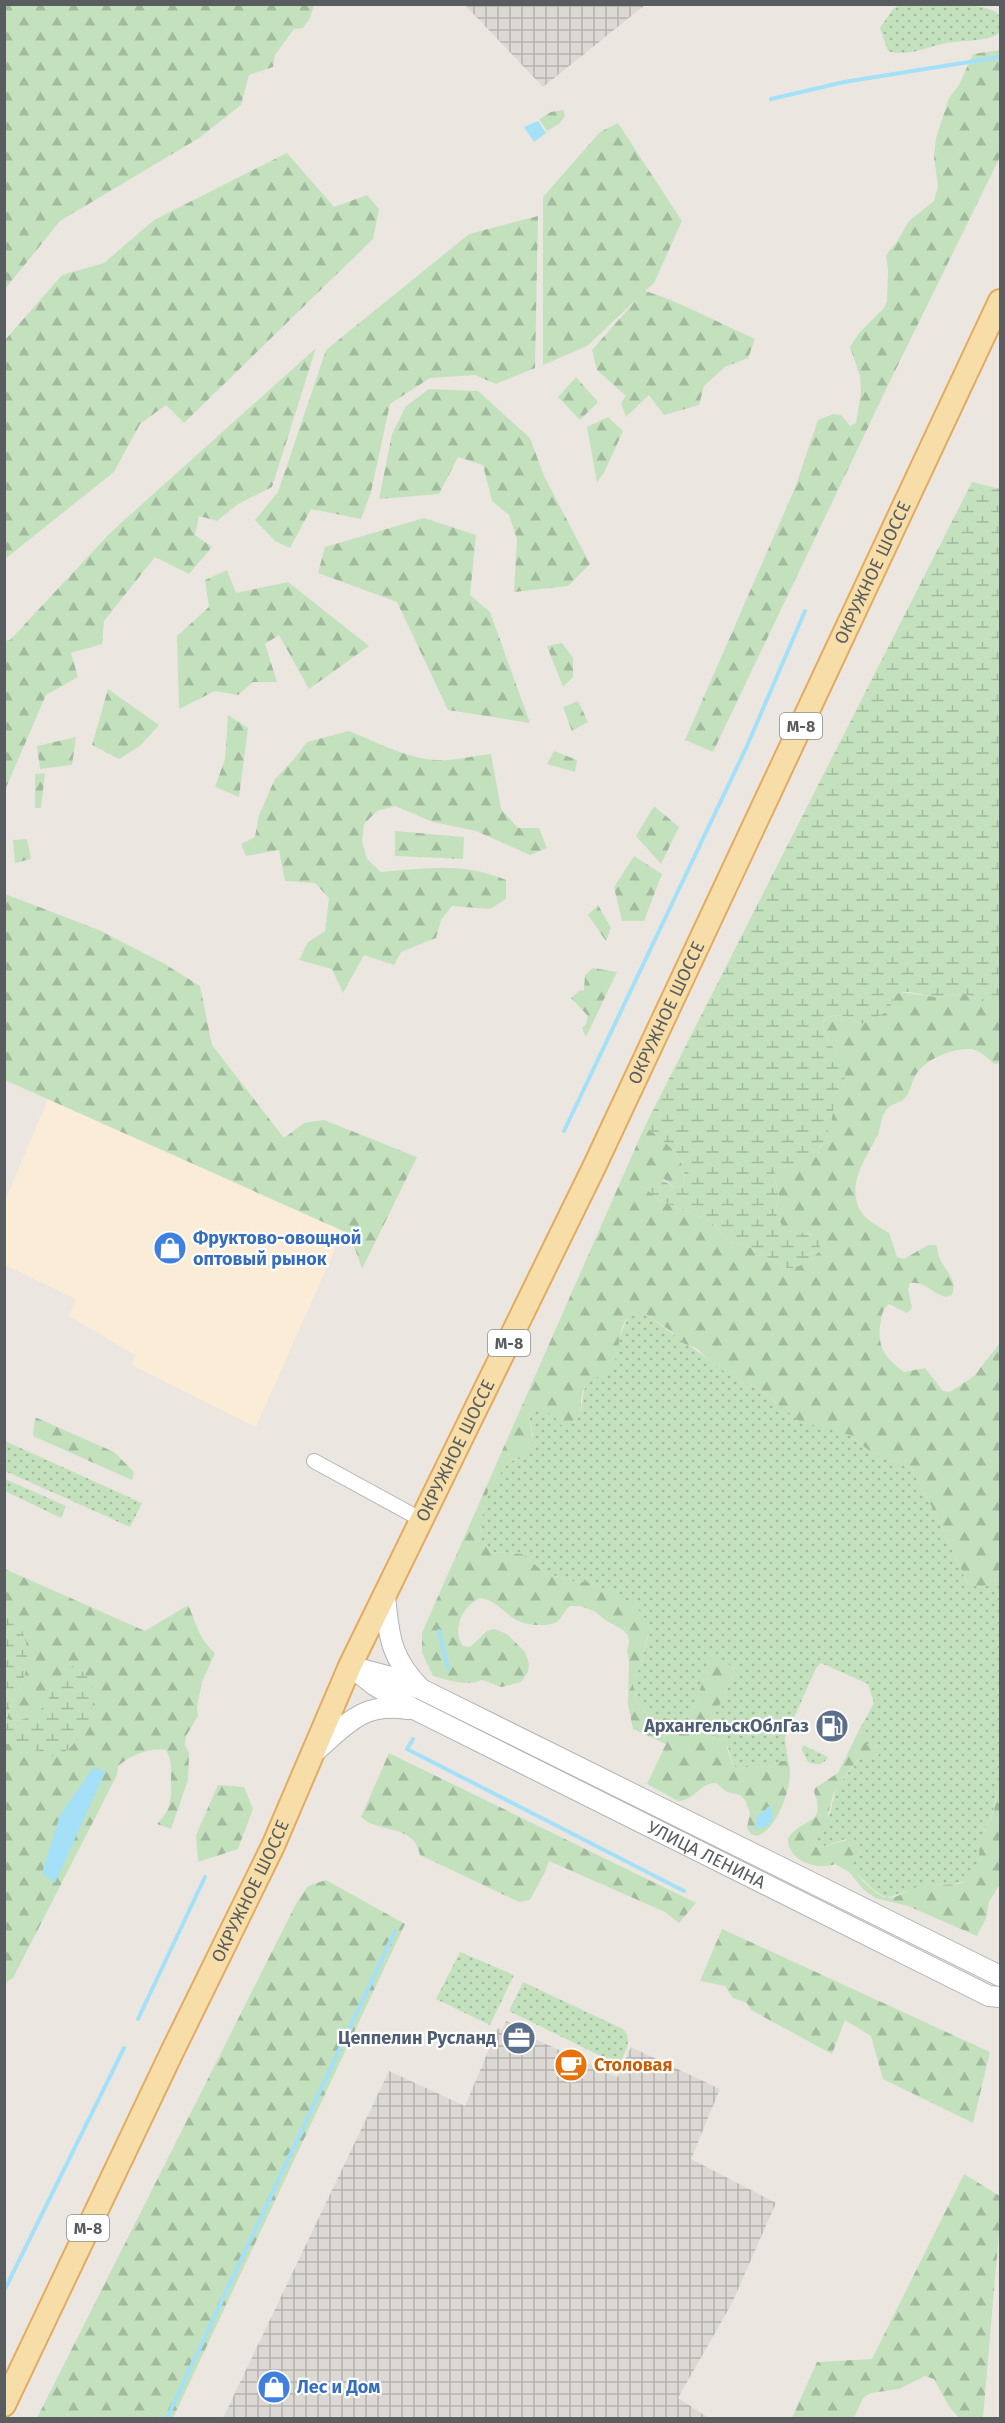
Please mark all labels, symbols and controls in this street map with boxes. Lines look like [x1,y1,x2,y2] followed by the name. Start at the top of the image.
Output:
[830,498,916,648] street label: ОКРУЖНОЕ ШОССЕ
[780,713,822,739] road number: М-8
[623,938,709,1088] street label: ОКРУЖНОЕ ШОССЕ
[193,1227,361,1270] place label: Фруктово-овощной оптовый рынок
[152,1230,188,1266] shop icon: Фруктово-овощной оптовый рынок
[488,1330,530,1356] road number: М-8
[411,1376,499,1525] street label: ОКРУЖНОЕ ШОССЕ
[814,1708,850,1744] fuel station icon: АрхангельскОблГаз
[643,1715,809,1737] place label: АрхангельскОблГаз
[644,1816,770,1894] street label: УЛИЦА ЛЕНИНА
[207,1817,294,1966] street label: ОКРУЖНОЕ ШОССЕ
[501,2020,537,2056] office icon: Цеппелин Русланд
[338,2027,496,2049] place label: Цеппелин Русланд
[553,2047,589,2083] cafe icon: Столовая
[594,2054,672,2076] place label: Столовая
[67,2215,109,2241] road number: М-8
[256,2369,292,2405] shop icon: Лес и Дом
[297,2376,380,2398] place label: Лес и Дом

